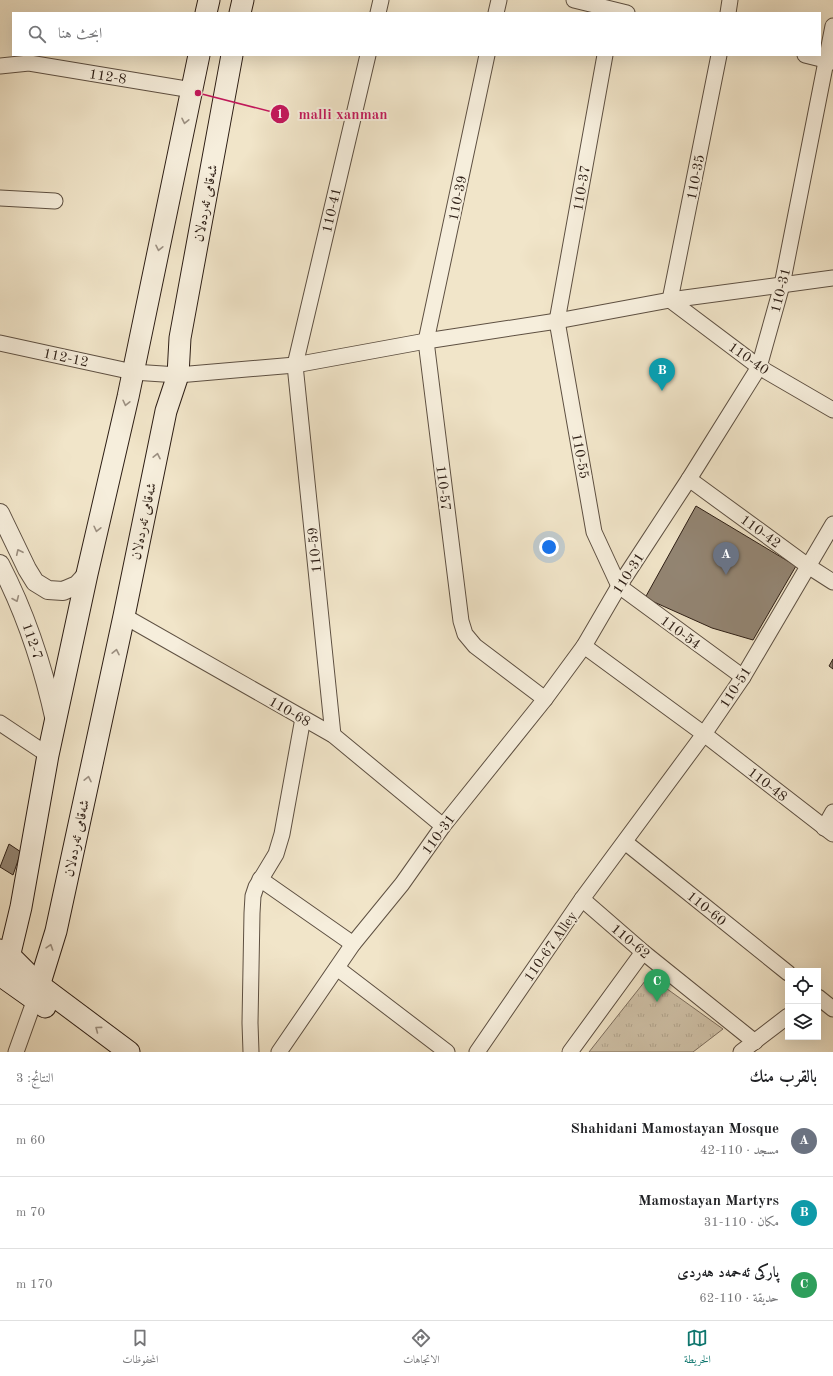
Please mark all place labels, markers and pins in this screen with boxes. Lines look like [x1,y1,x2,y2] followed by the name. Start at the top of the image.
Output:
[270,100,395,127] callout: malli xanman
[649,358,675,391] pin: B
[713,542,739,575] pin: A
[644,969,670,1002] pin: C

